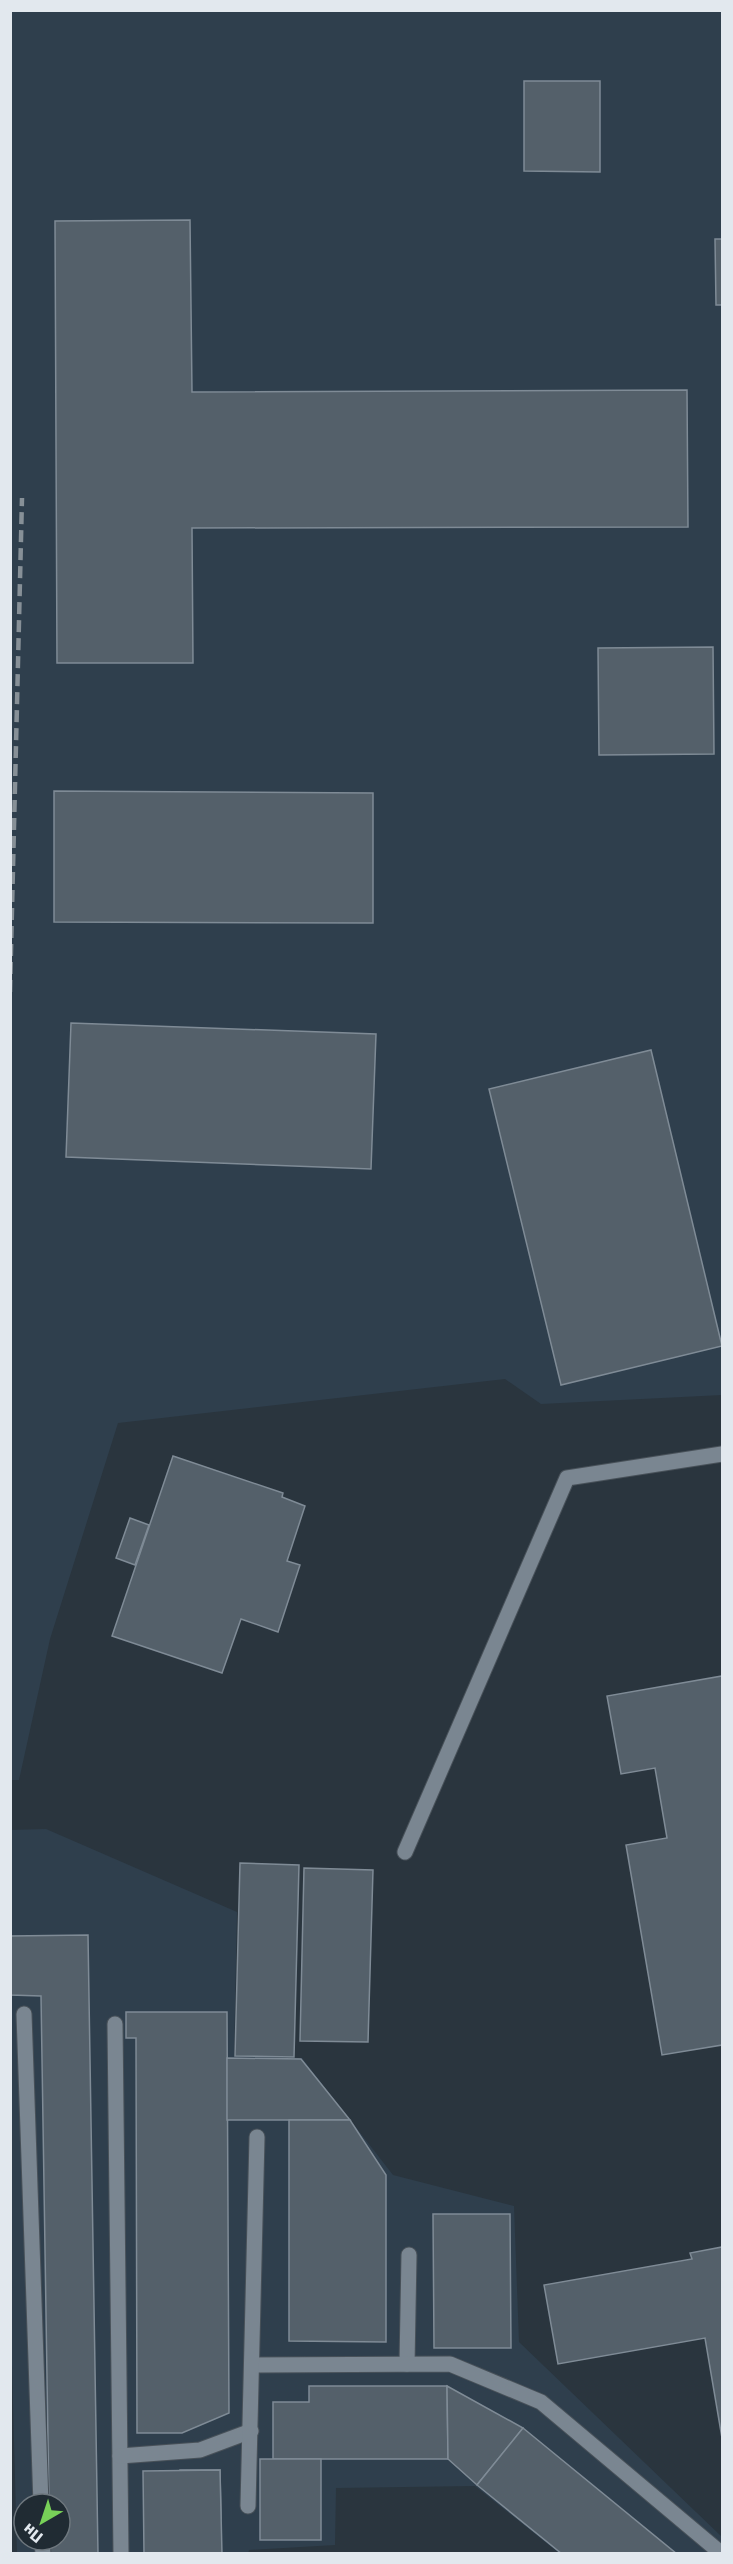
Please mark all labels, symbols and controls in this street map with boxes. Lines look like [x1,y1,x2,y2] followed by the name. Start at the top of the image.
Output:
[12,2492,72,2552] north arrow
[19,2520,47,2547] text: Пн

